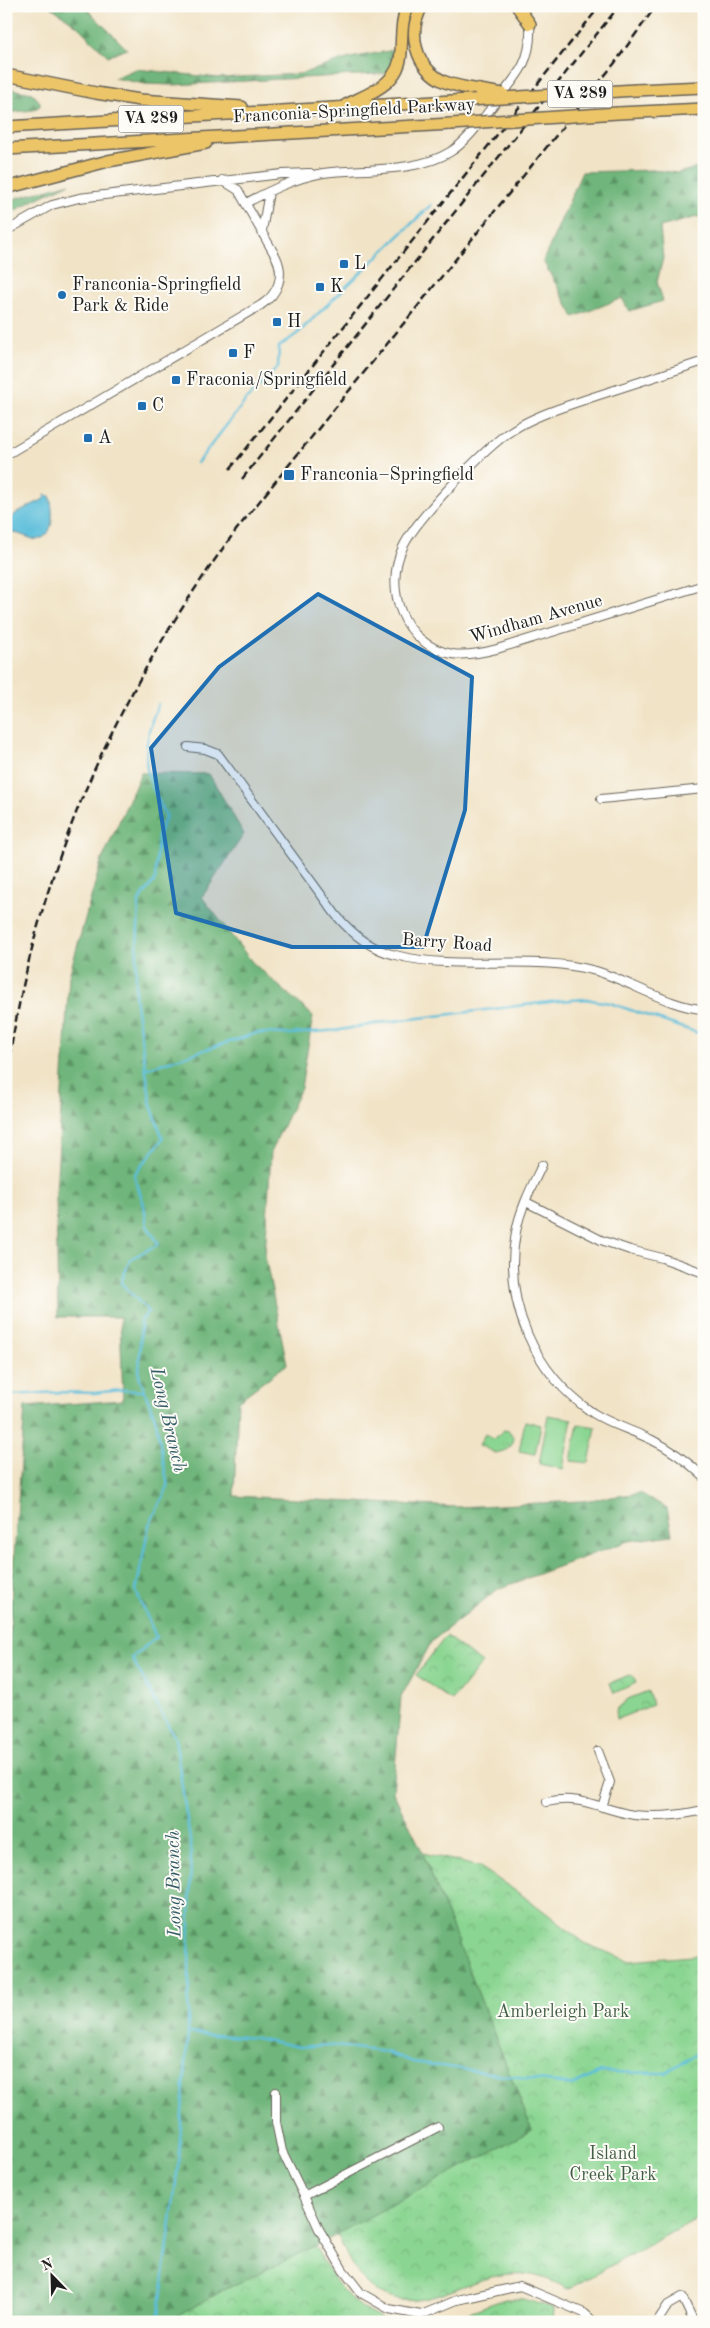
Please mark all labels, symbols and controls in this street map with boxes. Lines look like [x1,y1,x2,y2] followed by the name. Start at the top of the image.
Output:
[548,80,612,108] road number: VA 289
[232,96,476,126] street label: Franconia-Springfield Parkway
[118,106,184,132] road number: VA 289
[354,255,366,273] place label: L
[338,258,350,270] marker: L
[72,276,241,315] place label: Franconia-Springfield Park & Ride
[330,278,344,296] place label: K
[314,281,326,293] marker: K
[56,289,68,301] marker: Franconia-Springfield Park & Ride
[287,313,301,331] place label: H
[271,316,283,328] marker: H
[243,344,255,362] place label: F
[227,347,239,359] marker: F
[186,371,347,389] place label: Fraconia/Springfield
[170,374,182,386] marker: Fraconia/Springfield
[152,397,164,415] place label: C
[136,400,148,412] marker: C
[98,429,112,447] place label: A
[82,432,94,444] marker: A
[300,466,474,484] place label: Franconia–Springfield
[282,468,296,482] marker: Franconia–Springfield
[467,591,605,647] street label: Windham Avenue
[401,931,493,955] street label: Barry Road
[145,1365,188,1475] water label: Long Branch
[165,1830,185,1939] water label: Long Branch
[497,2003,629,2021] park label: Amberleigh Park
[569,2145,657,2184] park label: Island Creek Park
[28,2250,78,2300] north arrow
[40,2256,55,2273] text: N

